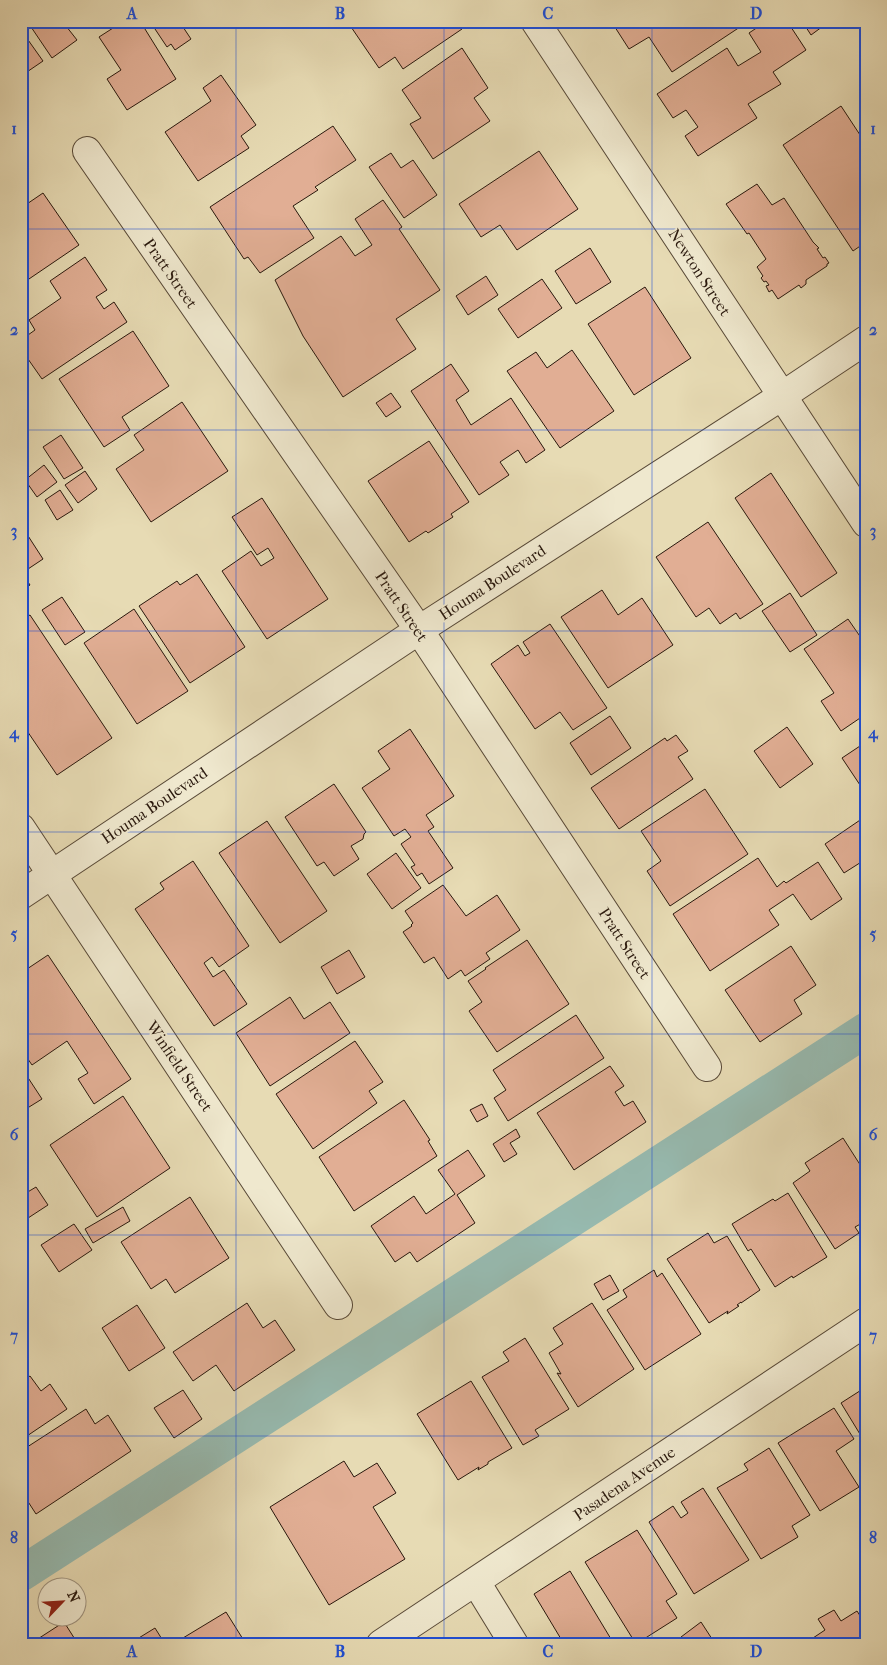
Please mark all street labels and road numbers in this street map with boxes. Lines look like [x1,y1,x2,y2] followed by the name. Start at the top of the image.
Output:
[664,225,735,320] street label: Newton Street
[140,235,202,312] street label: Pratt Street
[435,541,550,624] street label: Houma Boulevard
[371,567,432,645] street label: Pratt Street
[98,763,211,848] street label: Houma Boulevard
[595,904,655,983] street label: Pratt Street
[142,1017,217,1115] street label: Winfield Street
[570,1442,679,1524] street label: Pasadena Avenue

